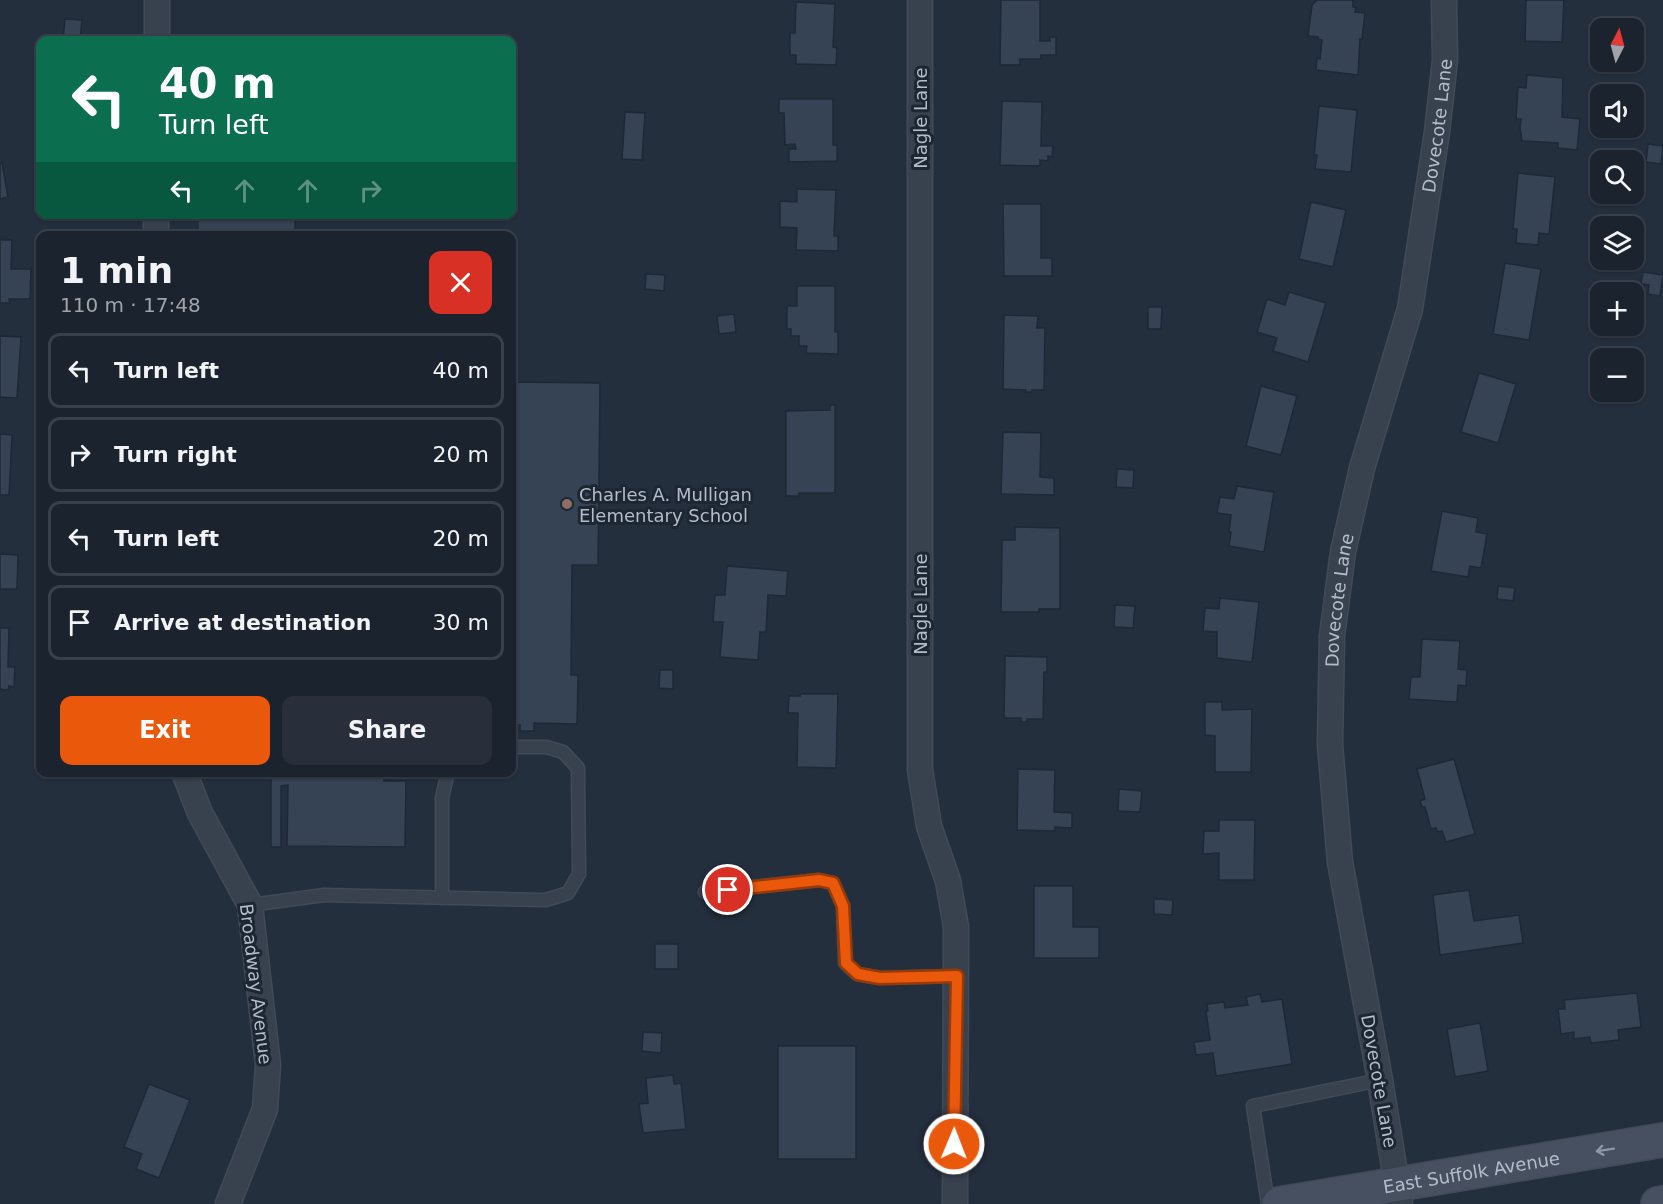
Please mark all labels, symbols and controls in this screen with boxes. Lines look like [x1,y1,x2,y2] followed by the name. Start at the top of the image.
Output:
[1590,18,1644,72] north arrow
[1590,18,1644,402] map controls
[1417,57,1456,194] street label: Dovecote Lane
[159,59,276,108] text: 40 m
[60,60,138,138] icon: left
[910,67,931,169] street label: Nagle Lane
[1590,84,1644,138] button: sound
[159,109,269,140] text: Turn left
[1590,150,1644,204] button: search
[165,174,198,207] icon: left
[228,174,261,207] icon: ahead
[291,174,324,207] icon: ahead
[354,174,387,207] icon: right
[1590,216,1644,270] button: layers
[60,250,173,291] text: 1 min
[429,251,492,314] button: close
[1590,282,1644,336] button: +
[60,293,201,317] text: 110 m · 17:48
[1590,348,1644,402] button: −
[63,354,96,387] icon: left
[114,358,219,383] text: Turn left
[433,358,489,383] text: 40 m
[63,438,96,471] icon: right
[114,442,237,467] text: Turn right
[433,442,489,467] text: 20 m
[579,484,752,526] place label: Charles A. Mulligan Elementary School
[560,497,574,511] marker: Charles A. Mulligan Elementary School
[63,522,96,555] icon: left
[114,526,219,551] text: Turn left
[433,526,489,551] text: 20 m
[1321,531,1357,667] street label: Dovecote Lane
[910,553,931,655] street label: Nagle Lane
[63,606,96,639] icon: arrive
[114,610,371,635] text: Arrive at destination
[433,610,489,635] text: 30 m
[60,696,270,765] button: Exit
[282,696,492,765] button: Share
[702,864,753,915] pin
[711,873,744,906] icon: arrive
[236,902,276,1066] street label: Broadway Avenue
[1357,1013,1401,1149] street label: Dovecote Lane
[922,1112,986,1176] position arrow
[1596,1145,1616,1156] one-way arrow
[1381,1147,1561,1197] street label: East Suffolk Avenue

